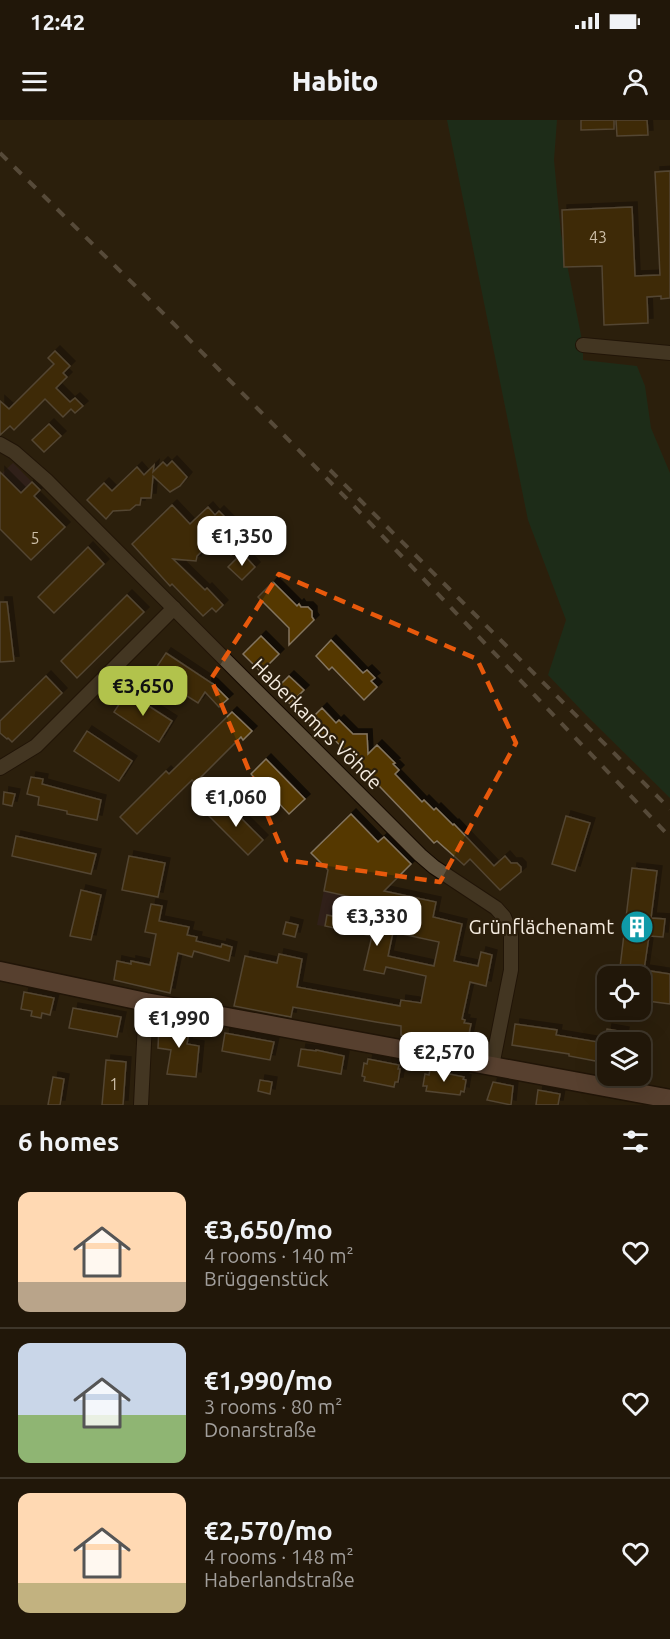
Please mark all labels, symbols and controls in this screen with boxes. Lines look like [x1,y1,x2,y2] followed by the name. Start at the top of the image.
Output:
[30,9,85,34] text: 12:42
[18,65,51,98] icon: menu
[619,65,652,98] icon: person
[292,66,378,96] text: Habito
[589,228,607,246] house number: 43
[193,516,291,567] pin: €1,350
[211,524,273,547] text: €1,350
[30,529,40,547] house number: 5
[247,654,387,794] street label: Haberkamps Vöhde
[94,666,192,717] pin: €3,650
[112,674,174,697] text: €3,650
[187,777,285,828] pin: €1,060
[205,785,267,808] text: €1,060
[328,896,426,947] pin: €3,330
[346,904,408,927] text: €3,330
[619,909,655,945] building icon: Grünflächenamt
[469,915,614,938] place label: Grünflächenamt
[597,966,651,1086] map controls
[597,966,651,1020] button: locate
[130,998,228,1049] pin: €1,990
[148,1006,210,1029] text: €1,990
[395,1032,493,1083] pin: €2,570
[597,1032,651,1086] button: layers
[413,1040,475,1063] text: €2,570
[109,1075,119,1093] house number: 1
[619,1125,652,1158] icon: filters
[18,1127,119,1156] text: 6 homes
[204,1215,333,1244] text: €3,650/mo
[66,1216,138,1288] icon: home
[619,1236,652,1269] icon: heart
[204,1244,354,1267] text: 4 rooms · 140 m²
[204,1267,329,1290] text: Brüggenstück
[204,1366,333,1395] text: €1,990/mo
[66,1367,138,1439] icon: home
[619,1387,652,1420] icon: heart
[204,1395,342,1418] text: 3 rooms · 80 m²
[204,1418,317,1441] text: Donarstraße
[204,1516,333,1545] text: €2,570/mo
[66,1517,138,1589] icon: home
[619,1537,652,1570] icon: heart
[204,1545,354,1568] text: 4 rooms · 148 m²
[204,1568,355,1591] text: Haberlandstraße

